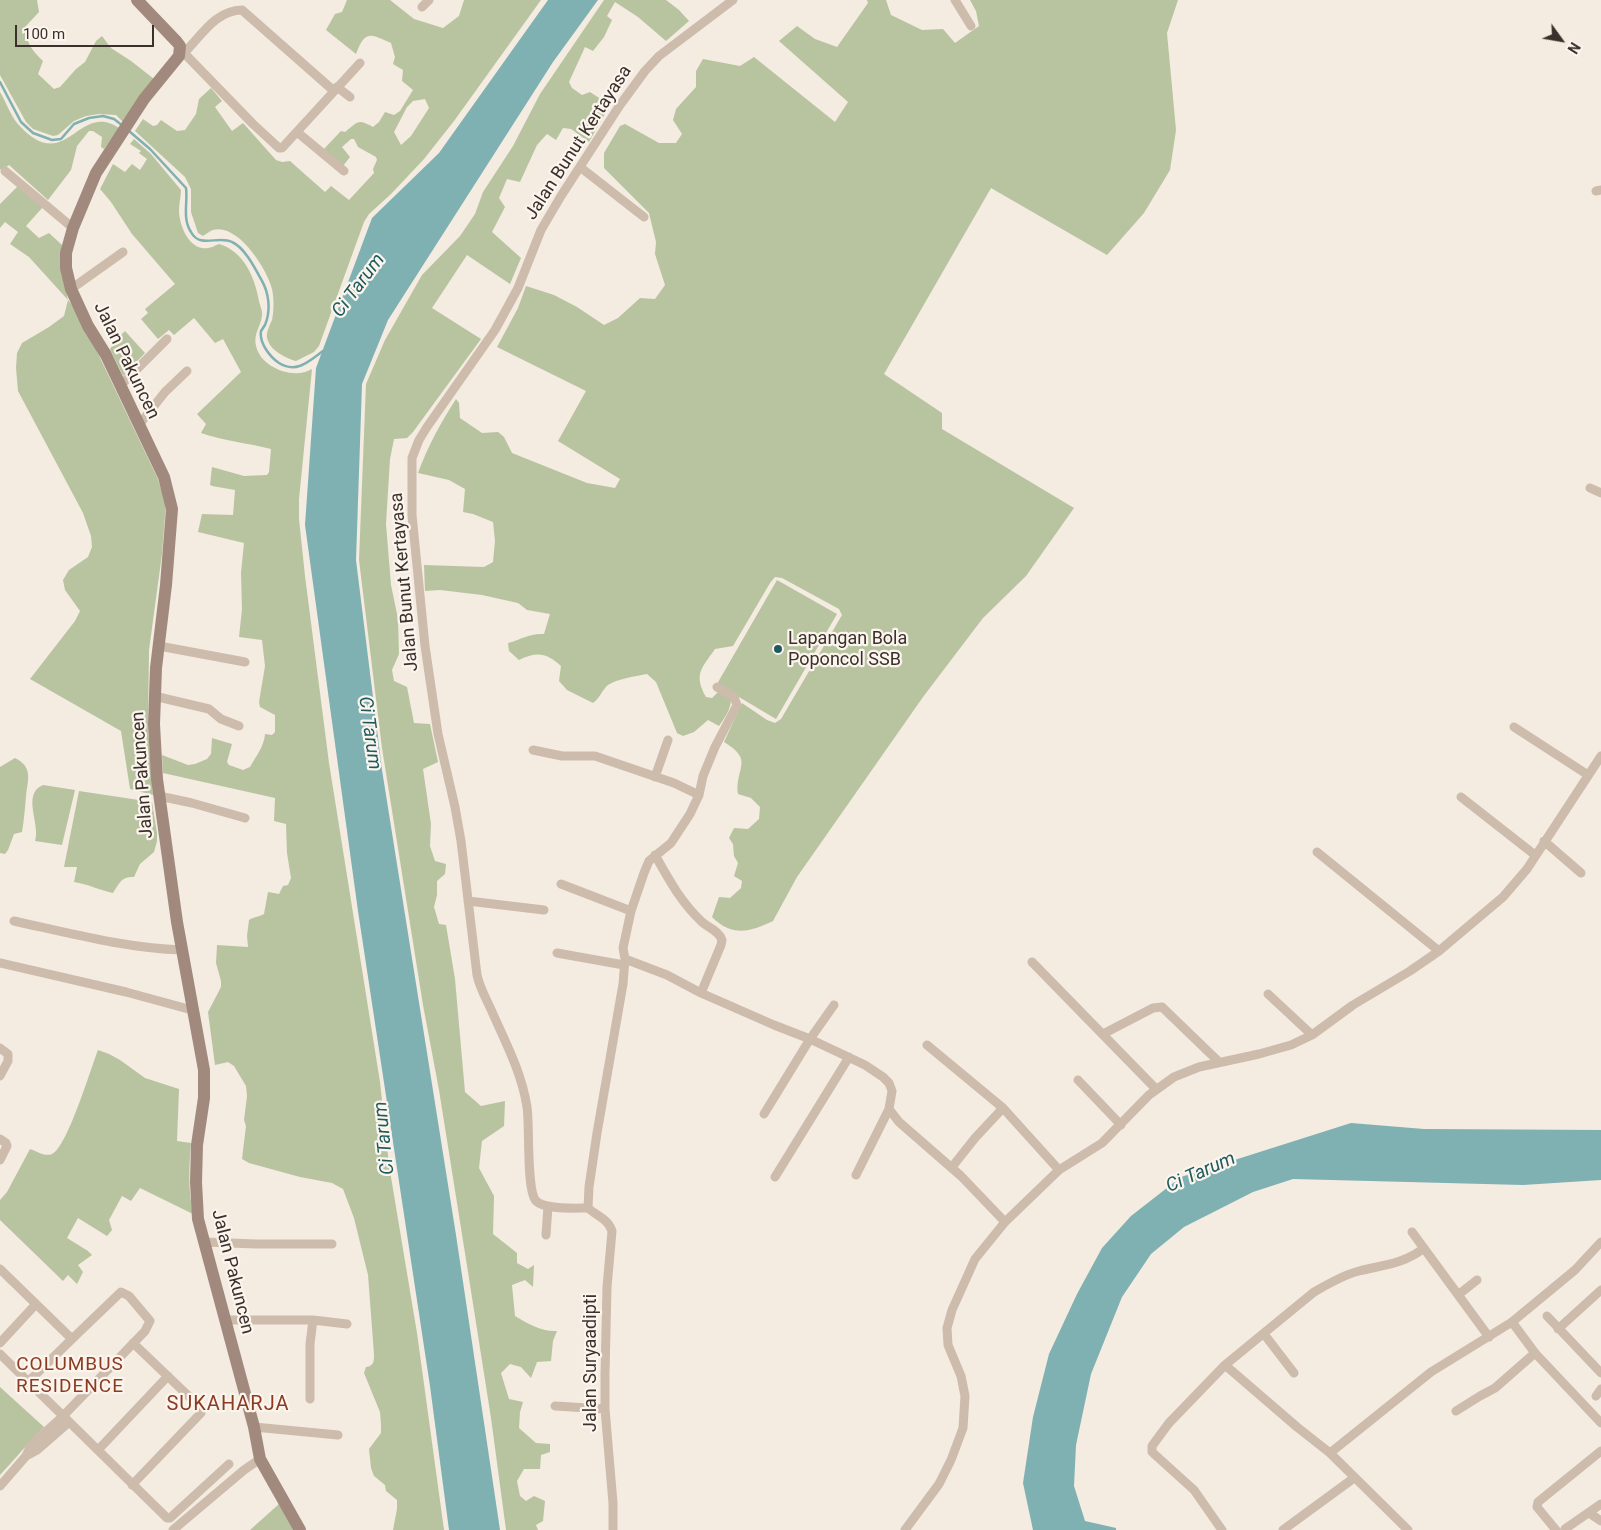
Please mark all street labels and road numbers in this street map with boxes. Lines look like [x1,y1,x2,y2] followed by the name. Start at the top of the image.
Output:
[521,62,637,224] street label: Jalan Bunut Kertayasa
[88,299,164,423] street label: Jalan Pakuncen
[386,492,424,672] street label: Jalan Bunut Kertayasa
[128,711,158,839] street label: Jalan Pakuncen
[206,1208,258,1336] street label: Jalan Pakuncen
[580,1294,602,1432] street label: Jalan Suryaadipti

